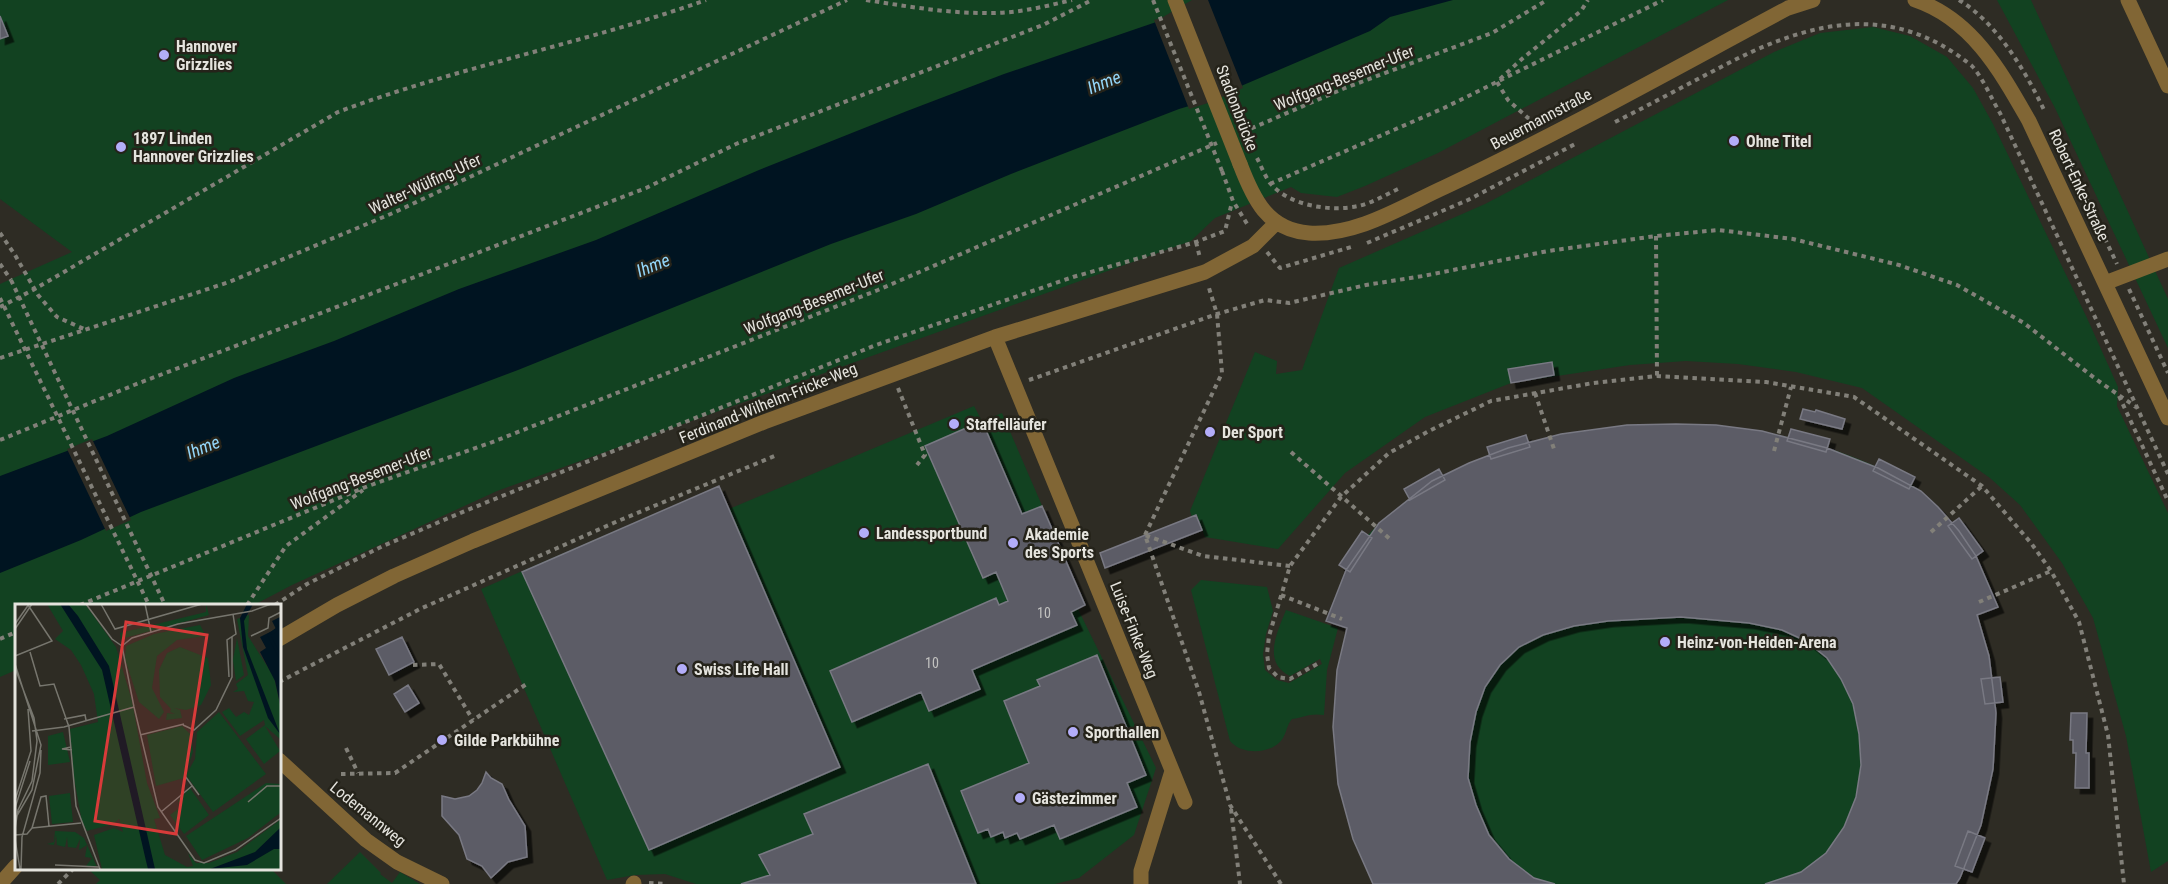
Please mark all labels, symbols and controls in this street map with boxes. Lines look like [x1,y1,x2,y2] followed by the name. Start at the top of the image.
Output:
[176,37,237,74] place label: Hannover Grizzlies
[1271,41,1417,115] street label: Wolfgang-Besemer-Ufer
[157,48,171,62] marker: Hannover Grizzlies
[1212,62,1262,154] street label: Stadionbrücke
[1084,66,1124,98] water label: Ihme
[1487,84,1595,154] street label: Beuermannstraße
[2045,126,2113,244] street label: Robert-Enke-Straße
[133,129,254,166] place label: 1897 Linden Hannover Grizzlies
[1746,132,1812,151] place label: Ohne Titel
[1727,134,1741,148] marker: Ohne Titel
[114,140,128,154] marker: 1897 Linden Hannover Grizzlies
[366,150,484,218] street label: Walter-Wülfing-Ufer
[633,249,673,281] water label: Ihme
[741,265,887,339] street label: Wolfgang-Besemer-Ufer
[676,359,860,447] street label: Ferdinand-Wilhelm-Fricke-Weg
[966,415,1047,434] place label: Staffelläufer
[947,417,961,431] marker: Staffelläufer
[1222,423,1283,442] place label: Der Sport
[1203,425,1217,439] marker: Der Sport
[183,431,223,463] water label: Ihme
[288,442,434,514] street label: Wolfgang-Besemer-Ufer
[876,524,987,543] place label: Landessportbund
[1025,525,1094,562] place label: Akademie des Sports
[857,526,871,540] marker: Landessportbund
[1006,536,1020,550] marker: Akademie des Sports
[1106,579,1162,681] street label: Luise-Finke-Weg
[15,604,280,869] inset map
[1037,605,1051,621] house number: 10
[1677,633,1837,652] place label: Heinz-von-Heiden-Arena
[1658,635,1672,649] marker: Heinz-von-Heiden-Arena
[925,655,939,671] house number: 10
[694,660,789,679] place label: Swiss Life Hall
[675,662,689,676] marker: Swiss Life Hall
[1085,723,1159,742] place label: Sporthallen
[1066,725,1080,739] marker: Sporthallen
[454,731,560,750] place label: Gilde Parkbühne
[435,733,449,747] marker: Gilde Parkbühne
[326,778,410,850] street label: Lodemannweg
[1032,789,1117,808] place label: Gästezimmer
[1013,791,1027,805] marker: Gästezimmer

